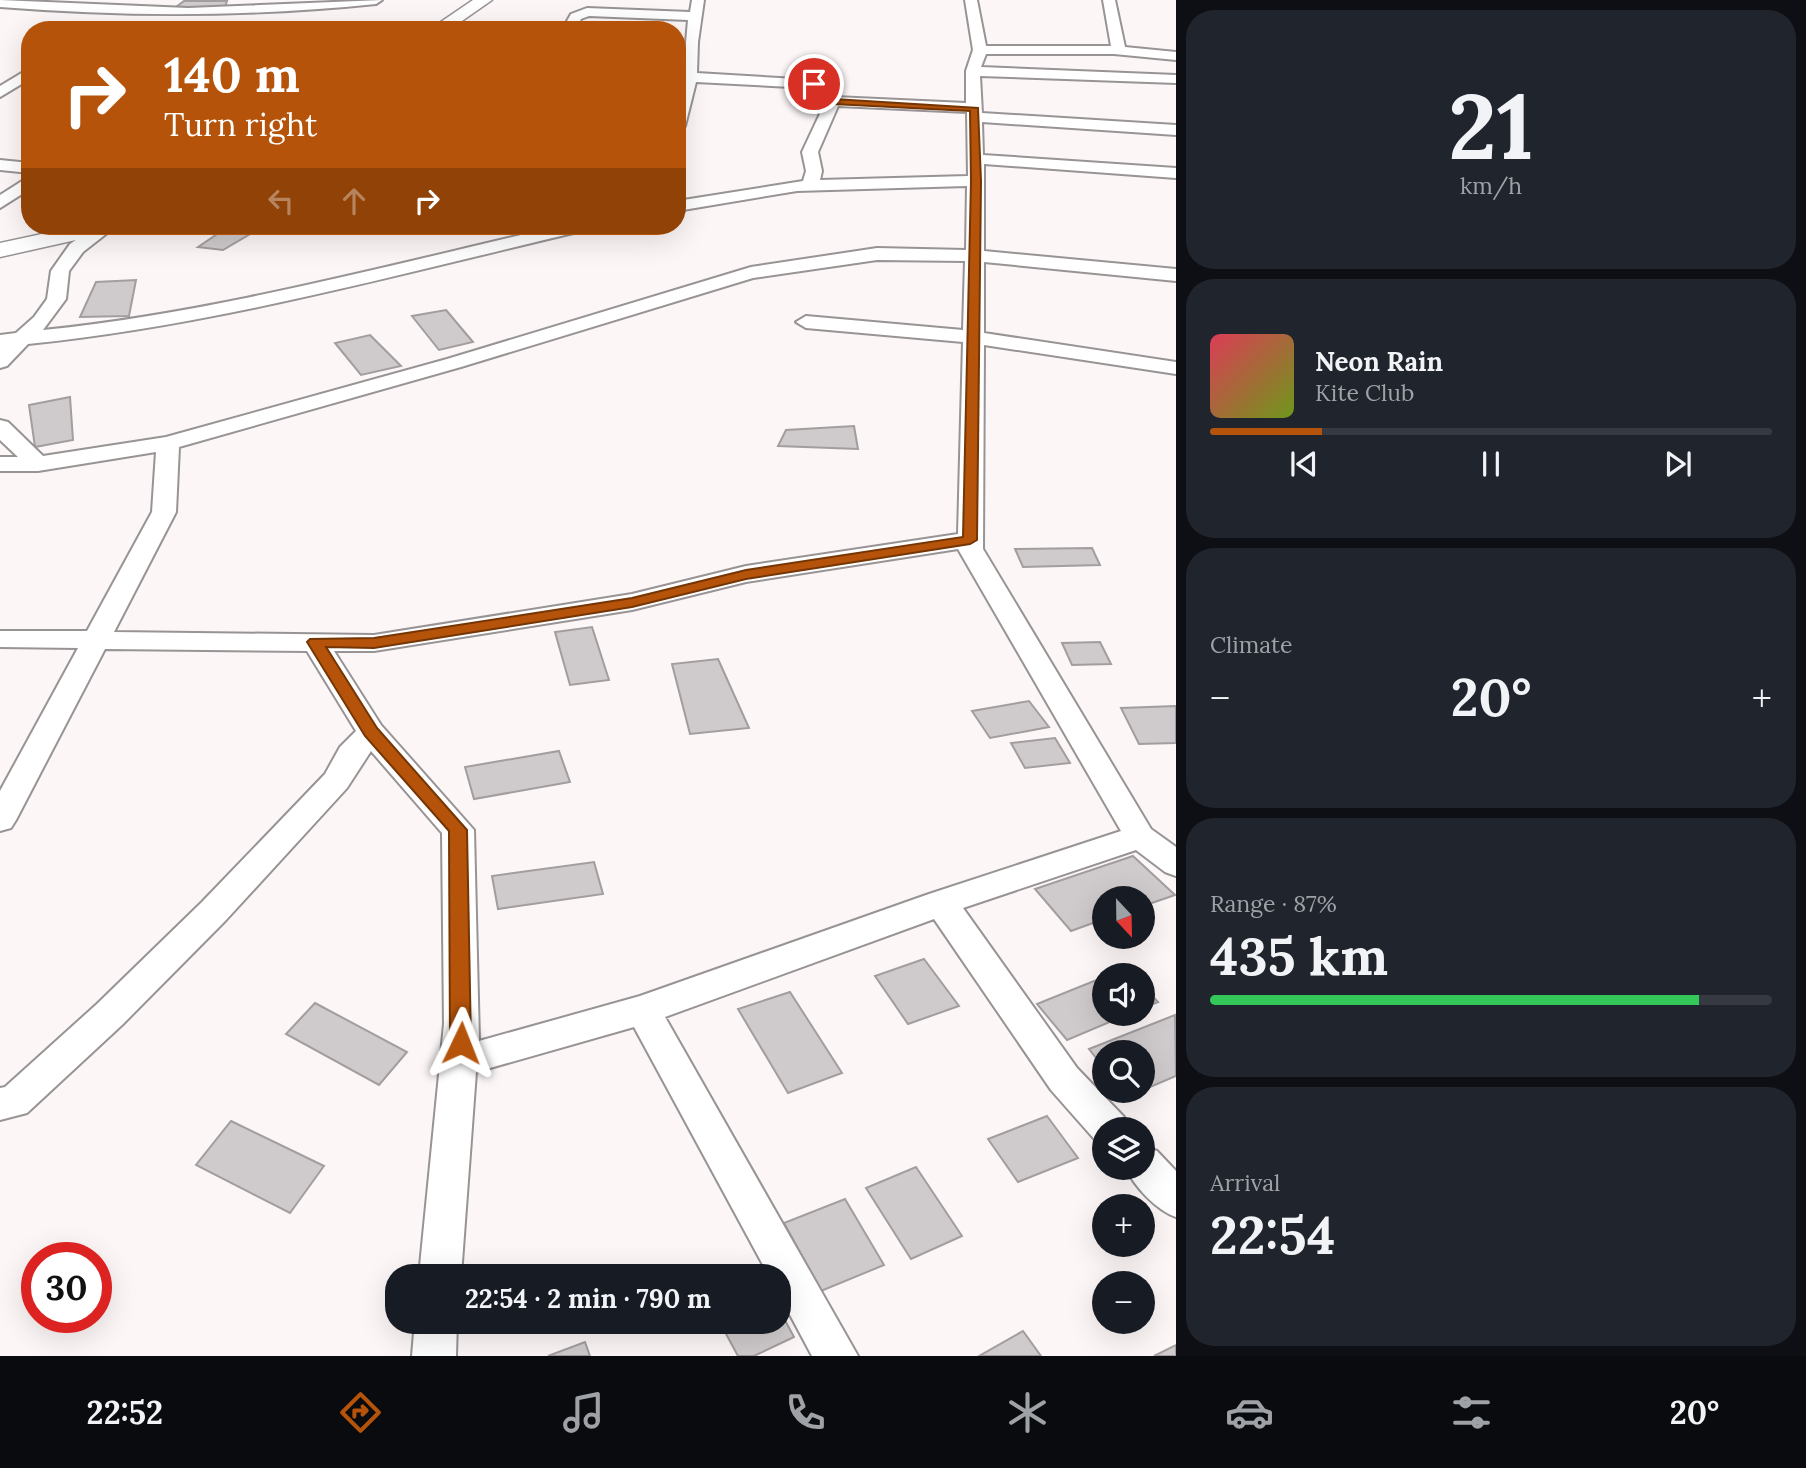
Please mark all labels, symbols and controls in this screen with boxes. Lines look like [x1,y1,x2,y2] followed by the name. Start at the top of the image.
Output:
[164,43,300,105] text: 140 m
[49,49,140,140] icon: right
[784,54,844,114] pin
[795,65,833,103] icon: arrive
[1448,67,1534,184] text: 21
[164,104,317,145] text: Turn right
[1460,171,1522,200] text: km/h
[262,182,300,220] icon: left
[335,182,373,220] icon: ahead
[408,182,446,220] icon: right
[1315,345,1443,378] text: Neon Rain
[1315,378,1414,407] text: Kite Club
[1285,445,1323,483] icon: previous
[1472,445,1510,483] icon: pause
[1659,445,1697,483] icon: next
[1210,630,1292,659] text: Climate
[1451,664,1531,730] text: 20°
[1210,674,1230,722] text: −
[1752,674,1772,722] text: +
[1092,886,1155,948] north arrow
[1092,886,1155,1334] map controls
[1210,889,1337,918] text: Range · 87%
[1210,923,1388,989] text: 435 km
[1092,963,1155,1026] button: sound
[424,1006,498,1080] position arrow
[1092,1040,1155,1103] button: search
[1092,1117,1155,1180] button: layers
[1210,1168,1280,1197] text: Arrival
[1092,1194,1155,1257] button: +
[1210,1202,1336,1268] text: 22:54
[21,1242,112,1333] speed limit sign: 30
[1092,1271,1155,1334] button: −
[465,1282,711,1315] text: 22:54 · 2 min · 790 m
[336,1388,385,1437] icon: directions
[559,1388,608,1437] icon: music
[781,1388,830,1437] icon: phone
[1003,1388,1052,1437] icon: climate
[1225,1388,1274,1437] icon: car
[1447,1388,1496,1437] icon: filters
[87,1392,163,1433] text: 22:52
[1670,1392,1719,1433] text: 20°

